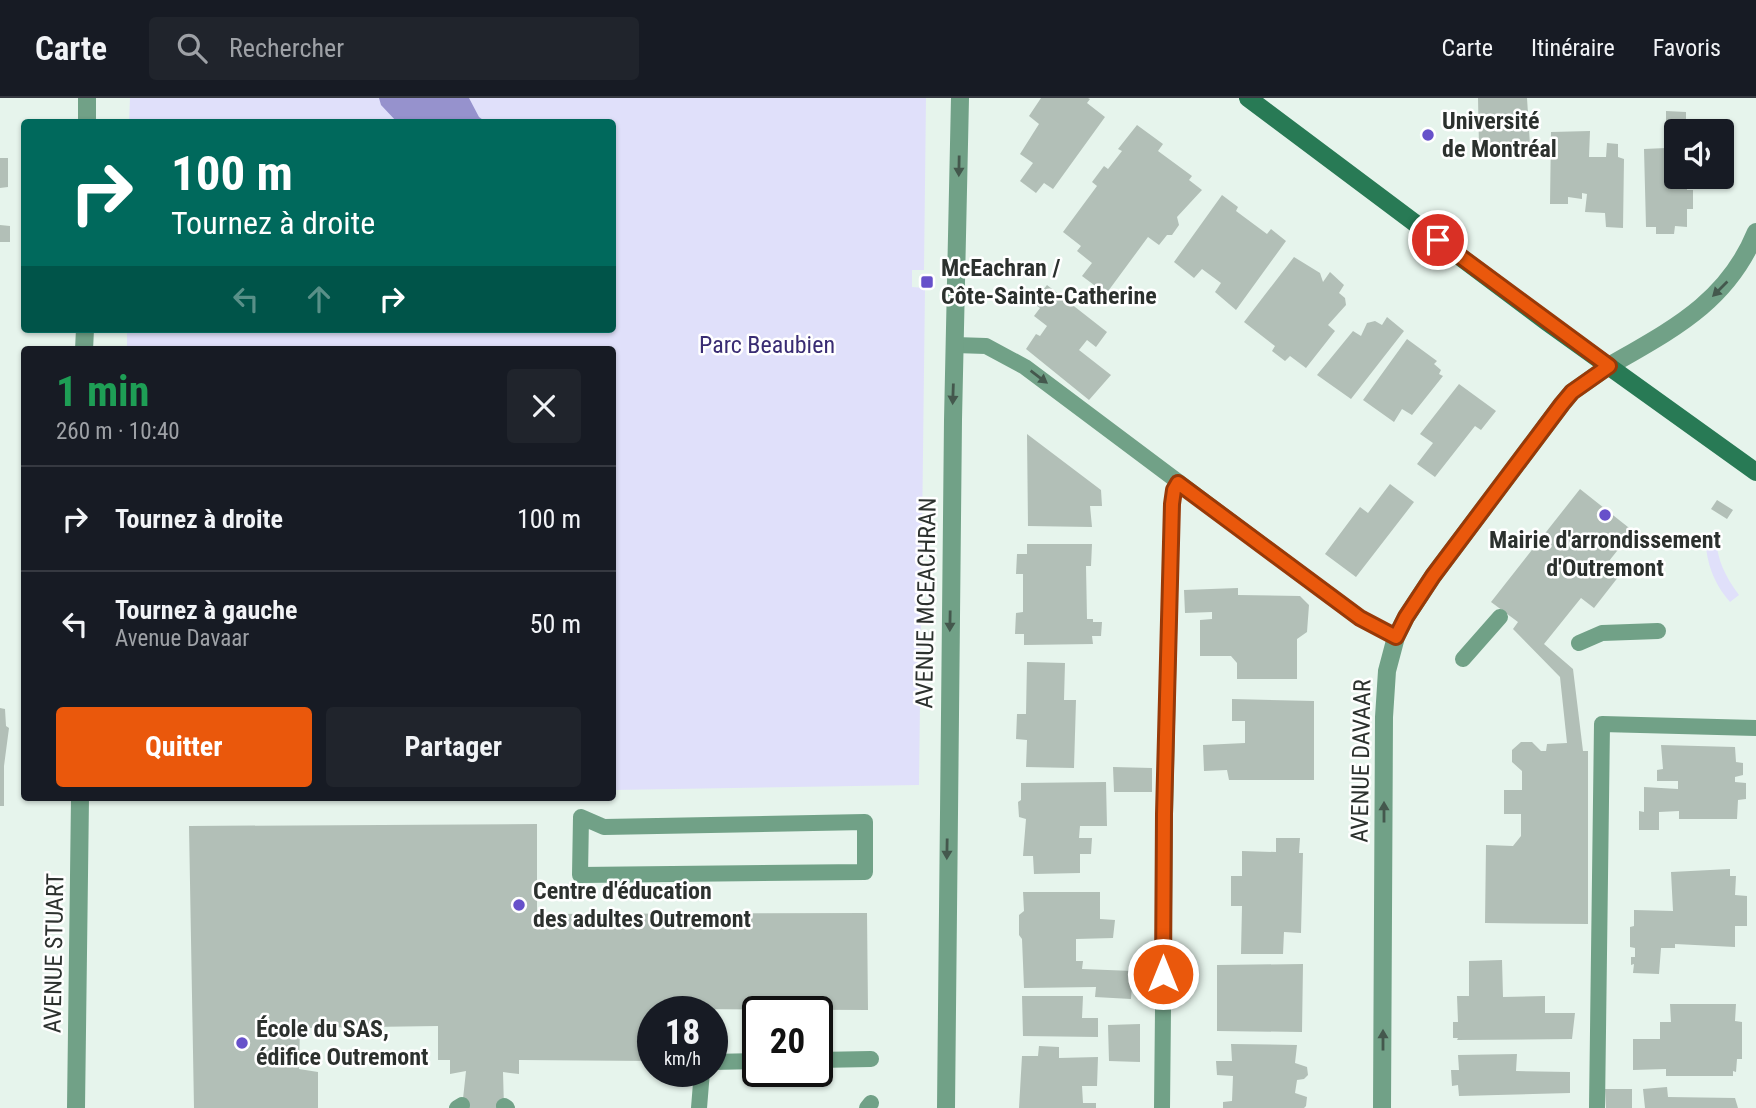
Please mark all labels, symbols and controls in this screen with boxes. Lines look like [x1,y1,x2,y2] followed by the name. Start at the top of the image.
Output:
[149,17,639,80] search box
[35,29,107,68] text: Carte
[173,29,211,67] icon: search
[229,33,344,63] text: Rechercher
[1442,34,1493,62] text: Carte
[1531,34,1615,62] text: Itinéraire
[1653,34,1721,62] text: Favoris
[1442,107,1557,163] place label: Université de Montréal
[1664,119,1734,189] map controls
[1664,119,1734,189] button: sound
[1420,127,1436,143] marker: Université de Montréal
[171,145,293,202] text: 100 m
[56,147,147,238] icon: right
[953,155,964,177] one-way arrow
[171,204,375,242] text: Tournez à droite
[1408,210,1468,270] pin
[1419,221,1457,259] icon: arrive
[941,254,1157,310] place label: McEachran / Côte-Sainte-Catherine
[919,274,935,290] marker: McEachran / Côte-Sainte-Catherine
[227,280,265,318] icon: left
[300,280,338,318] icon: ahead
[373,280,411,318] icon: right
[1712,280,1728,297] one-way arrow
[699,331,835,359] park label: Parc Beaubien
[56,367,149,416] text: 1 min
[507,369,581,443] button: close
[1029,370,1047,385] one-way arrow
[948,383,959,405] one-way arrow
[56,418,180,445] text: 260 m · 10:40
[910,497,942,709] street label: AVENUE MCEACHRAN
[56,500,94,538] icon: right
[115,504,283,534] text: Tournez à droite
[517,504,581,534] text: 100 m
[1597,507,1613,523] marker: Mairie d'arrondissement d'Outremont
[1489,526,1721,582] place label: Mairie d'arrondissement d'Outremont
[115,595,297,625] text: Tournez à gauche
[56,605,94,643] icon: left
[530,609,581,639] text: 50 m
[944,610,956,632] one-way arrow
[115,625,249,652] text: Avenue Davaar
[1346,679,1376,843] street label: AVENUE DAVAAR
[56,707,312,787] button: Quitter
[326,707,581,787] button: Partager
[1378,801,1390,823] one-way arrow
[941,838,953,860] one-way arrow
[39,873,69,1033] street label: AVENUE STUART
[533,877,751,933] place label: Centre d'éducation des adultes Outremont
[511,897,527,913] marker: Centre d'éducation des adultes Outremont
[1126,937,1200,1011] position arrow
[742,996,833,1087] speed limit sign: 20
[665,1012,700,1053] text: 18
[256,1015,428,1071] place label: École du SAS, édifice Outremont
[1377,1029,1388,1051] one-way arrow
[234,1035,250,1051] marker: École du SAS, édifice Outremont
[664,1048,701,1069] text: km/h

